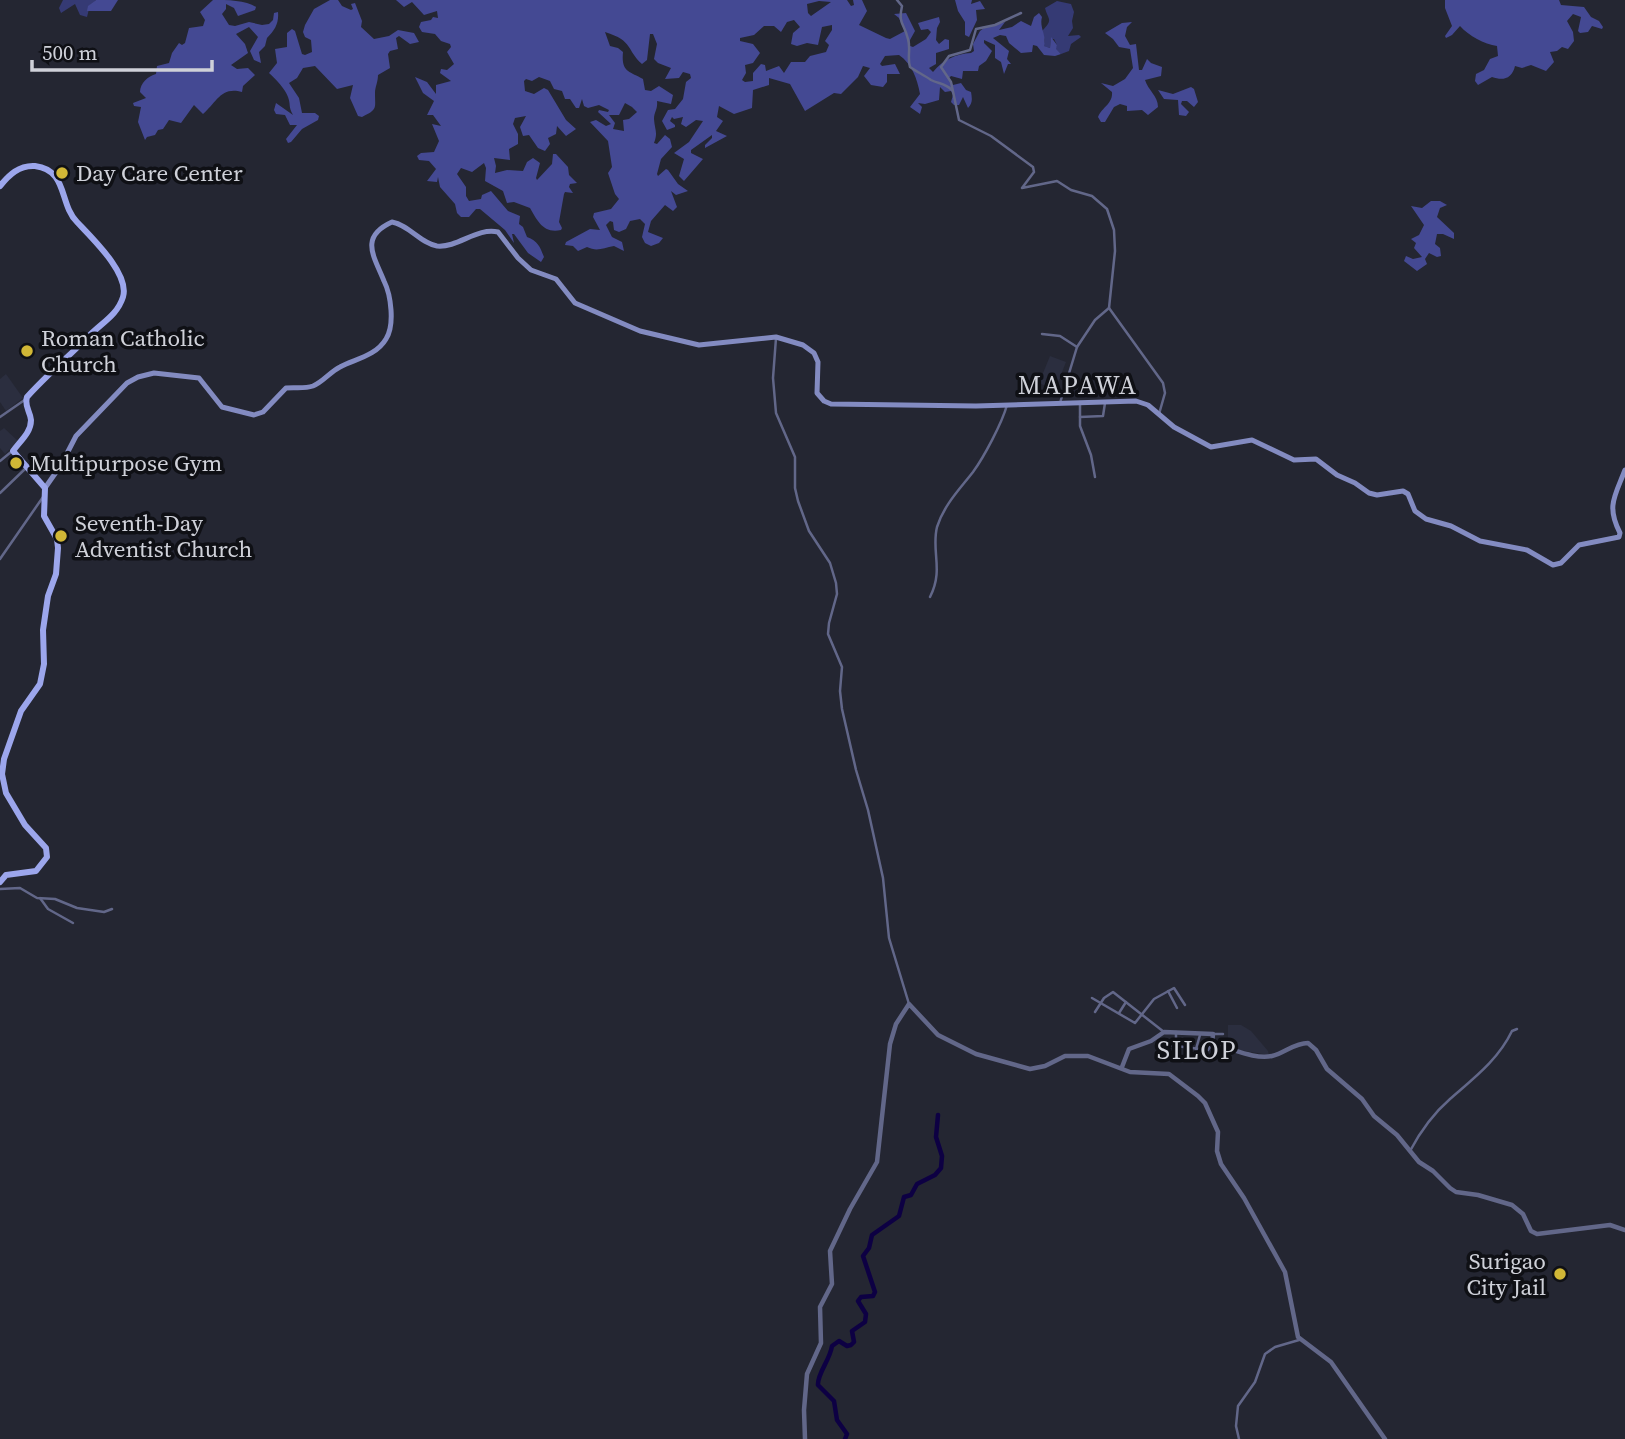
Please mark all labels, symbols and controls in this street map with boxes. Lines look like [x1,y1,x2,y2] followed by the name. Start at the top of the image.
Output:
[32,28,212,72] scale bar
[42,38,97,67] text: 500 m
[76,157,243,189] place label: Day Care Center
[54,165,70,181] marker: Day Care Center
[41,322,205,380] place label: Roman Catholic Church
[19,343,35,359] marker: Roman Catholic Church
[1018,367,1138,403] district label: MAPAWA
[30,447,223,479] place label: Multipurpose Gym
[8,455,24,471] marker: Multipurpose Gym
[75,507,253,565] place label: Seventh-Day Adventist Church
[53,528,69,544] marker: Seventh-Day Adventist Church
[1157,1032,1237,1068] district label: SILOP
[1467,1245,1546,1303] place label: Surigao City Jail
[1552,1266,1568,1282] marker: Surigao City Jail

